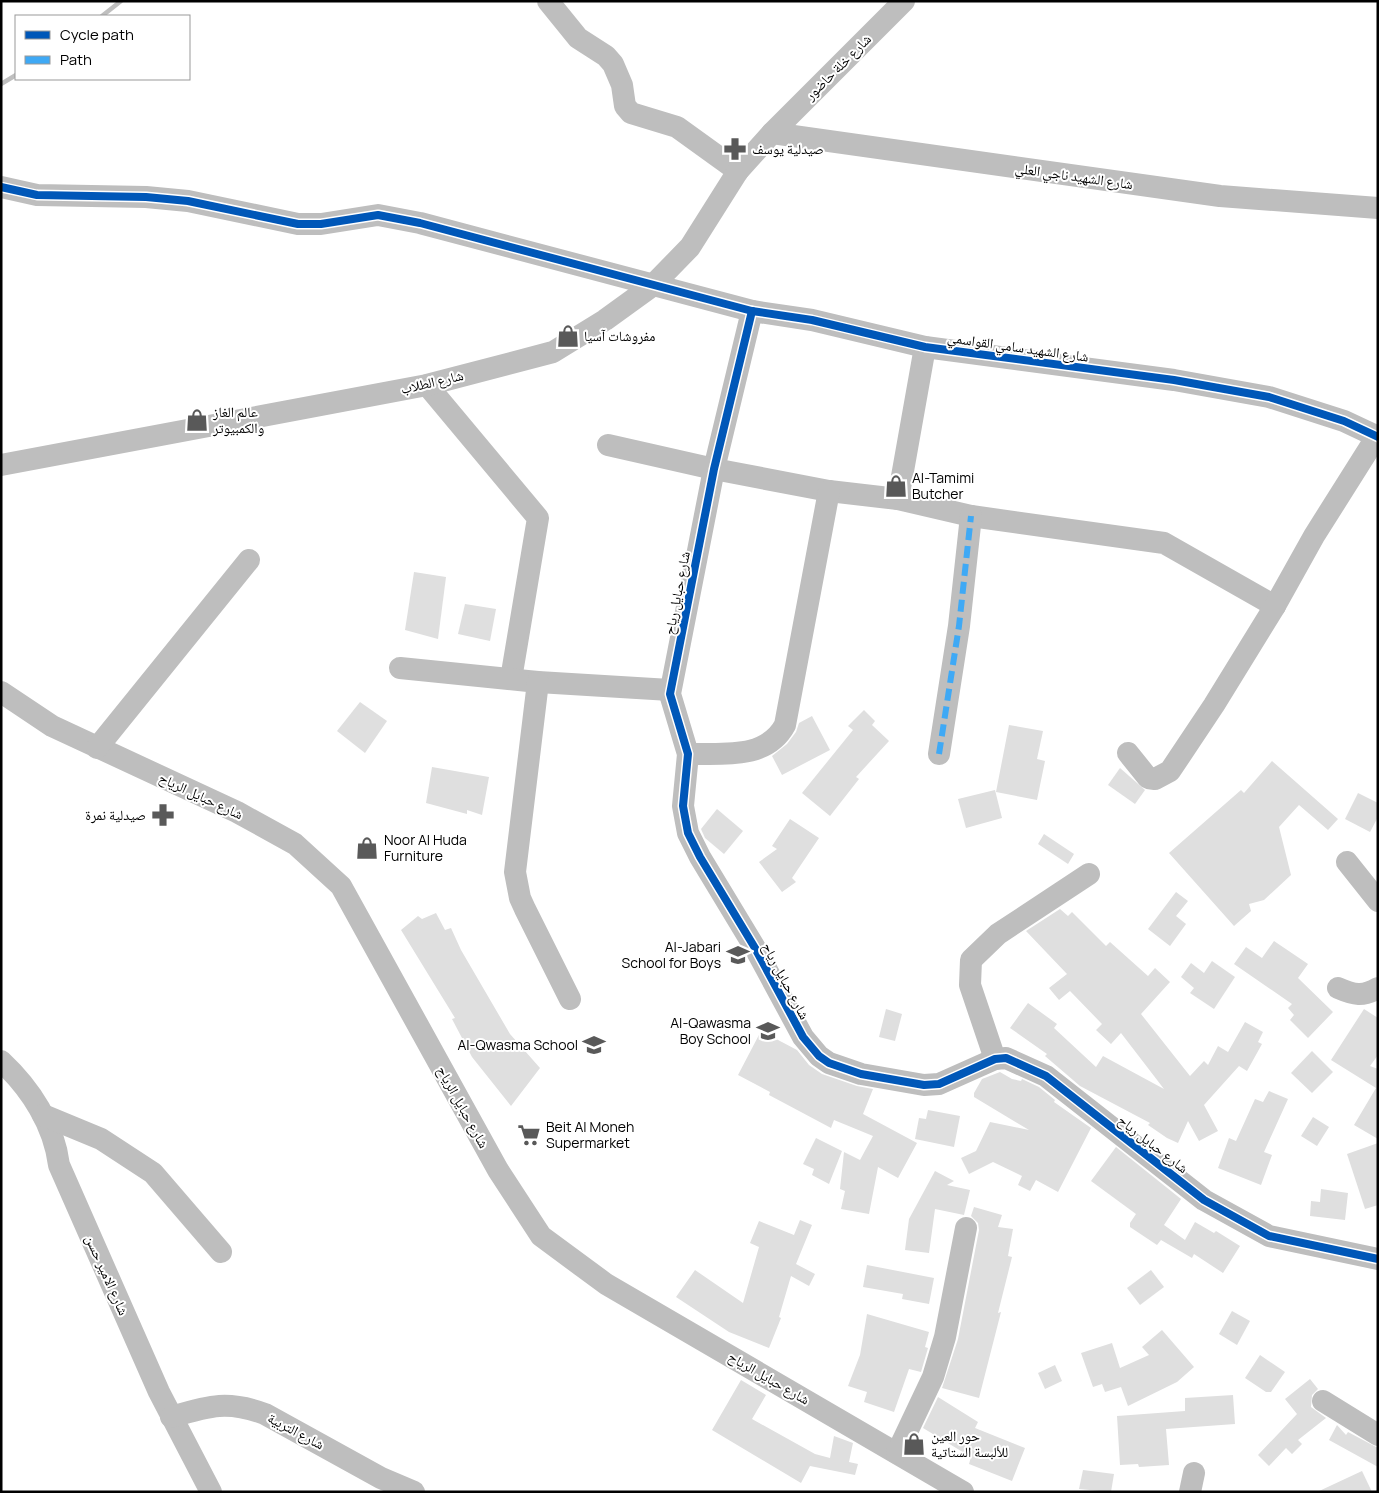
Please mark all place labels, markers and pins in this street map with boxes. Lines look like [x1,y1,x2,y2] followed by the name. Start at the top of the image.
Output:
[722,136,748,162] pharmacy icon: صيدلية يوسف
[752,139,824,158] place label: صيدلية يوسف
[555,323,581,349] shop icon: مفروشات آسيا
[584,326,656,345] place label: مفروشات آسيا
[212,402,264,437] place label: عالم الغاز والكمبيوتر
[184,407,210,433] shop icon: عالم الغاز والكمبيوتر
[912,468,974,503] place label: Al-Tamimi Butcher
[883,473,909,499] shop icon: Al-Tamimi Butcher
[150,802,176,828] pharmacy icon: صيدلية نمرة
[85,805,146,824] place label: صيدلية نمرة
[384,830,467,865] place label: Noor Al Huda Furniture
[354,835,380,861] shop icon: Noor Al Huda Furniture
[622,937,721,972] place label: Al-Jabari School for Boys
[725,942,751,968] school or university icon: Al-Jabari School for Boys
[670,1013,751,1048] place label: Al-Qawasma Boy School
[755,1018,781,1044] school or university icon: Al-Qawasma Boy School
[581,1032,607,1058] school or university icon: Al-Qwasma School
[457,1035,578,1054] place label: Al-Qwasma School
[546,1117,634,1152] place label: Beit Al Moneh Supermarket
[516,1122,542,1148] supermarket icon: Beit Al Moneh Supermarket
[931,1426,1008,1461] place label: حور العين للألبسة الستاتية
[901,1431,927,1457] shop icon: حور العين للألبسة الستاتية

